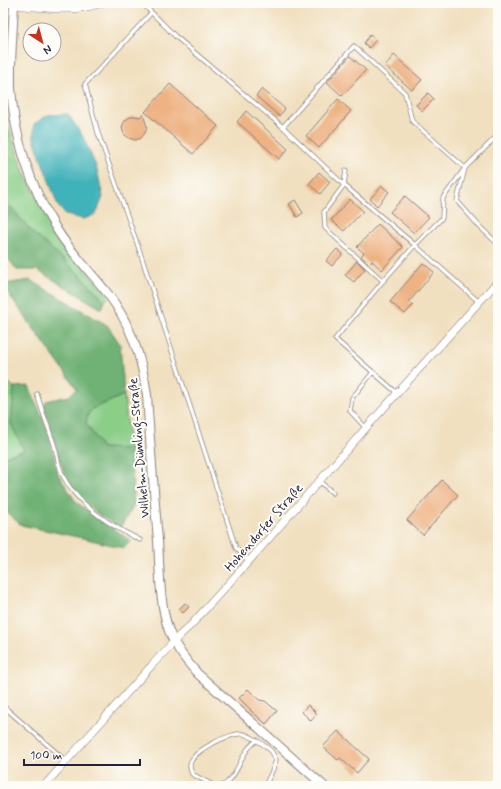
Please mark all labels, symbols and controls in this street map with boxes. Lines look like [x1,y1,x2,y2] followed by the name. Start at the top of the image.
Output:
[22,22,62,62] north arrow
[40,41,54,57] text: N
[125,377,156,519] street label: Wilhelm-Dümling-Straße
[221,480,307,576] street label: Hohendorfer Straße
[24,741,140,767] scale bar
[30,748,62,764] text: 100 m

